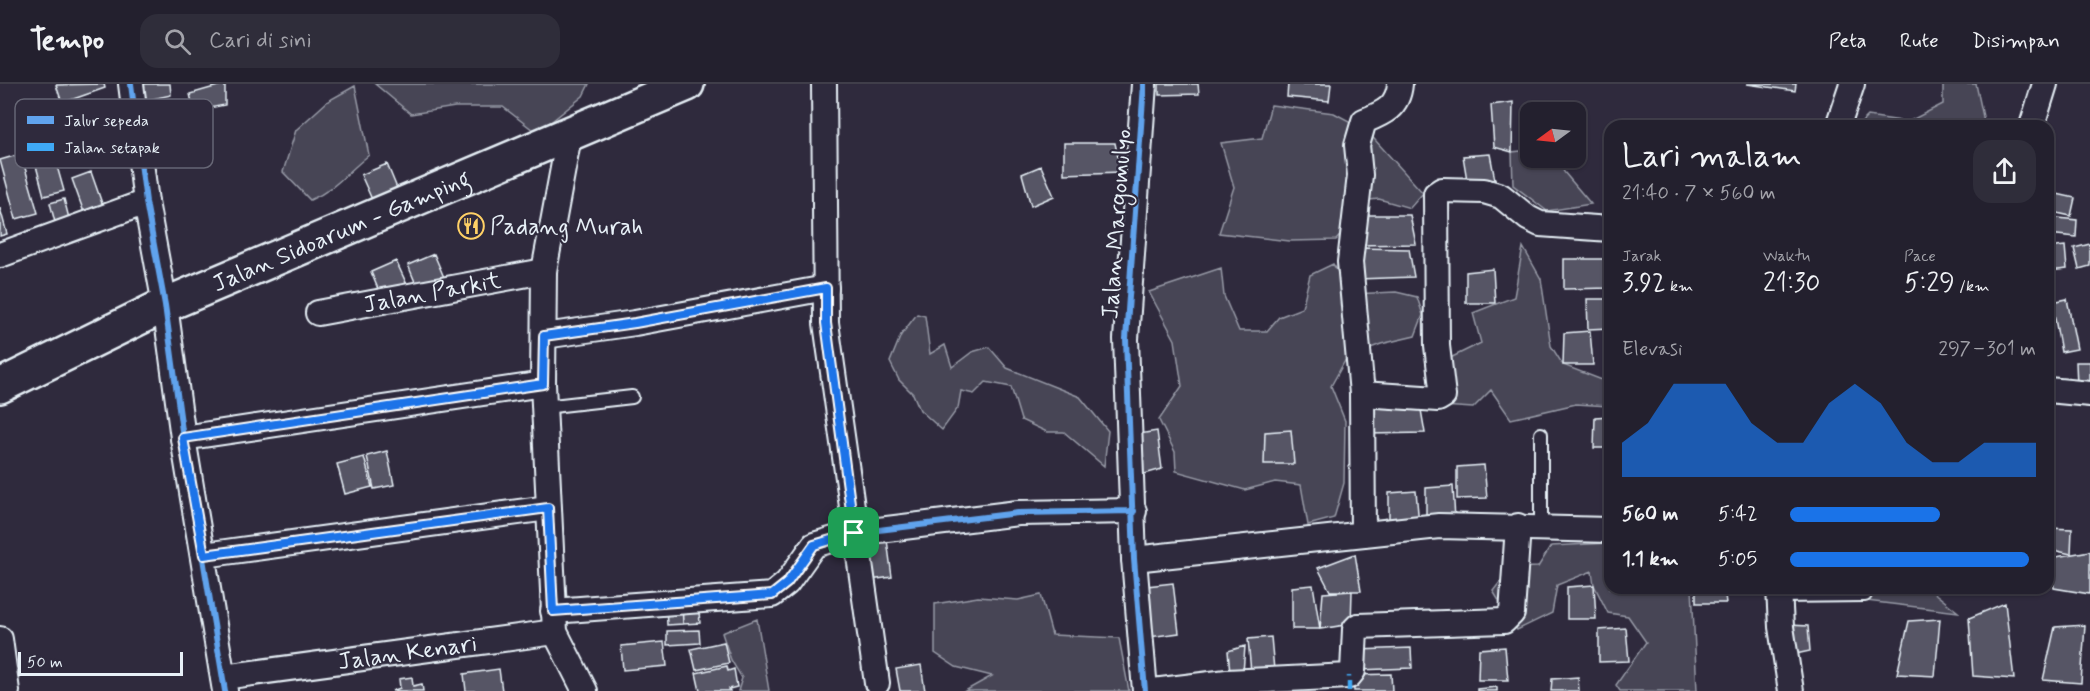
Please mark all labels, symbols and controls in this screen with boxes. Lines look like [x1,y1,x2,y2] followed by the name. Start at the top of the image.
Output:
[140,14,560,68] search box
[30,23,104,60] text: Tempo
[161,25,194,58] icon: search
[209,27,312,55] text: Cari di sini
[1829,27,1867,55] text: Peta
[1900,27,1939,55] text: Rute
[1972,27,2060,55] text: Disimpan
[15,99,213,168] legend
[1520,102,1586,168] north arrow
[1520,102,1586,168] map controls
[64,111,149,132] text: Jalur sepeda
[1095,128,1142,320] street label: Jalan Margomulyo
[1622,135,1802,179] text: Lari malam
[64,138,160,159] text: Jalan setapak
[1973,140,2036,203] button: share
[208,164,477,300] street label: Jalan Sidoarum - Gamping
[1622,180,1776,207] text: 21:40 · 7 × 560 m
[456,211,486,241] restaurant icon: Padang Murah
[490,212,643,243] place label: Padang Murah
[1622,246,1661,267] text: Jarak
[1763,246,1810,267] text: Waktu
[1904,246,1936,267] text: Pace
[361,265,504,321] street label: Jalan Parkit
[1622,267,1666,301] text: 3.92
[1763,267,1821,301] text: 21:30
[1904,267,1955,301] text: 5:29
[1666,276,1693,297] text: km
[1955,276,1989,297] text: /km
[1622,336,1682,363] text: Elevasi
[1938,336,2036,363] text: 297–301 m
[1622,501,1678,528] text: 560 m
[1718,501,1758,528] text: 5:42
[828,507,879,558] pin
[837,516,870,549] icon: arrive
[1622,546,1679,573] text: 1.1 km
[1718,546,1757,573] text: 5:05
[336,629,479,678] street label: Jalan Kenari
[18,649,183,676] scale bar
[27,652,63,673] text: 50 m

